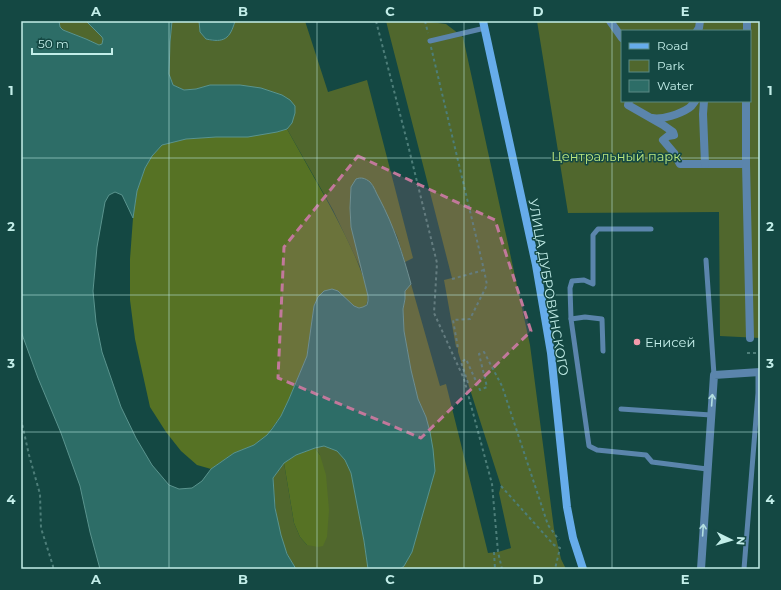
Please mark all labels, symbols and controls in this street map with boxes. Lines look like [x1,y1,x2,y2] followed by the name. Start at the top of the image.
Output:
[90,3,102,19] text: A
[238,3,248,19] text: B
[385,3,395,19] text: C
[533,3,544,19] text: D
[681,3,690,19] text: E
[32,30,112,56] scale bar
[621,30,751,102] legend
[38,36,69,51] text: 50 m
[657,38,688,53] text: Road
[657,58,685,73] text: Park
[657,78,694,93] text: Water
[8,82,14,98] text: 1
[767,82,773,98] text: 1
[551,148,681,164] park label: Центральный парк
[526,197,572,377] street label: УЛИЦА ДУБРОВИНСКОГО
[7,218,15,234] text: 2
[766,218,774,234] text: 2
[645,334,695,350] place label: Енисей
[632,337,642,347] marker: Енисей
[6,355,15,371] text: 3
[765,355,774,371] text: 3
[709,394,716,407] one-way arrow
[7,491,16,507] text: 4
[766,491,775,507] text: 4
[711,520,751,560] north arrow
[700,524,707,537] one-way arrow
[734,536,748,546] text: N
[90,571,102,587] text: A
[238,571,248,587] text: B
[385,571,395,587] text: C
[533,571,544,587] text: D
[681,571,690,587] text: E

